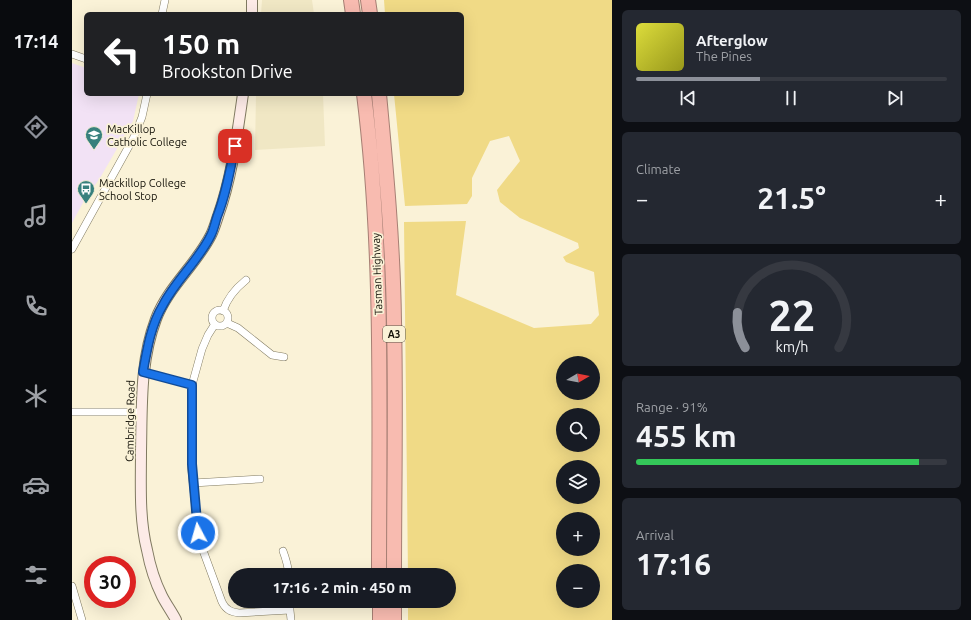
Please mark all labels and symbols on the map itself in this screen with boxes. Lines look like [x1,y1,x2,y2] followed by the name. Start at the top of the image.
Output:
[107,123,187,148] place label: MacKillop Catholic College
[84,125,104,150] school or university icon: MacKillop Catholic College
[218,129,252,163] pin
[99,177,186,202] place label: Mackillop College School Stop
[76,179,96,204] bus stop icon: Mackillop College School Stop
[370,232,384,315] street label: Tasman Highway
[383,326,405,342] road number: A3
[556,356,600,400] north arrow
[123,380,137,462] street label: Cambridge Road
[177,512,219,554] position arrow
[84,556,136,608] speed limit sign: 30

